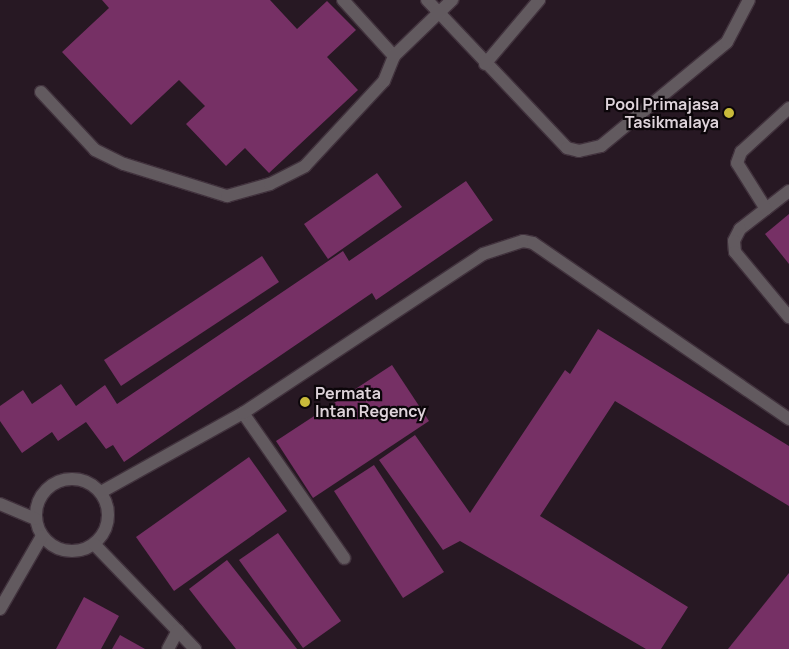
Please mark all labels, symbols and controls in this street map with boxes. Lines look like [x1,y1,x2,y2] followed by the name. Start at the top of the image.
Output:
[605,94,719,132] place label: Pool Primajasa Tasikmalaya
[723,107,735,119] marker: Pool Primajasa Tasikmalaya
[315,383,426,421] place label: Permata Intan Regency
[299,396,311,408] marker: Permata Intan Regency

